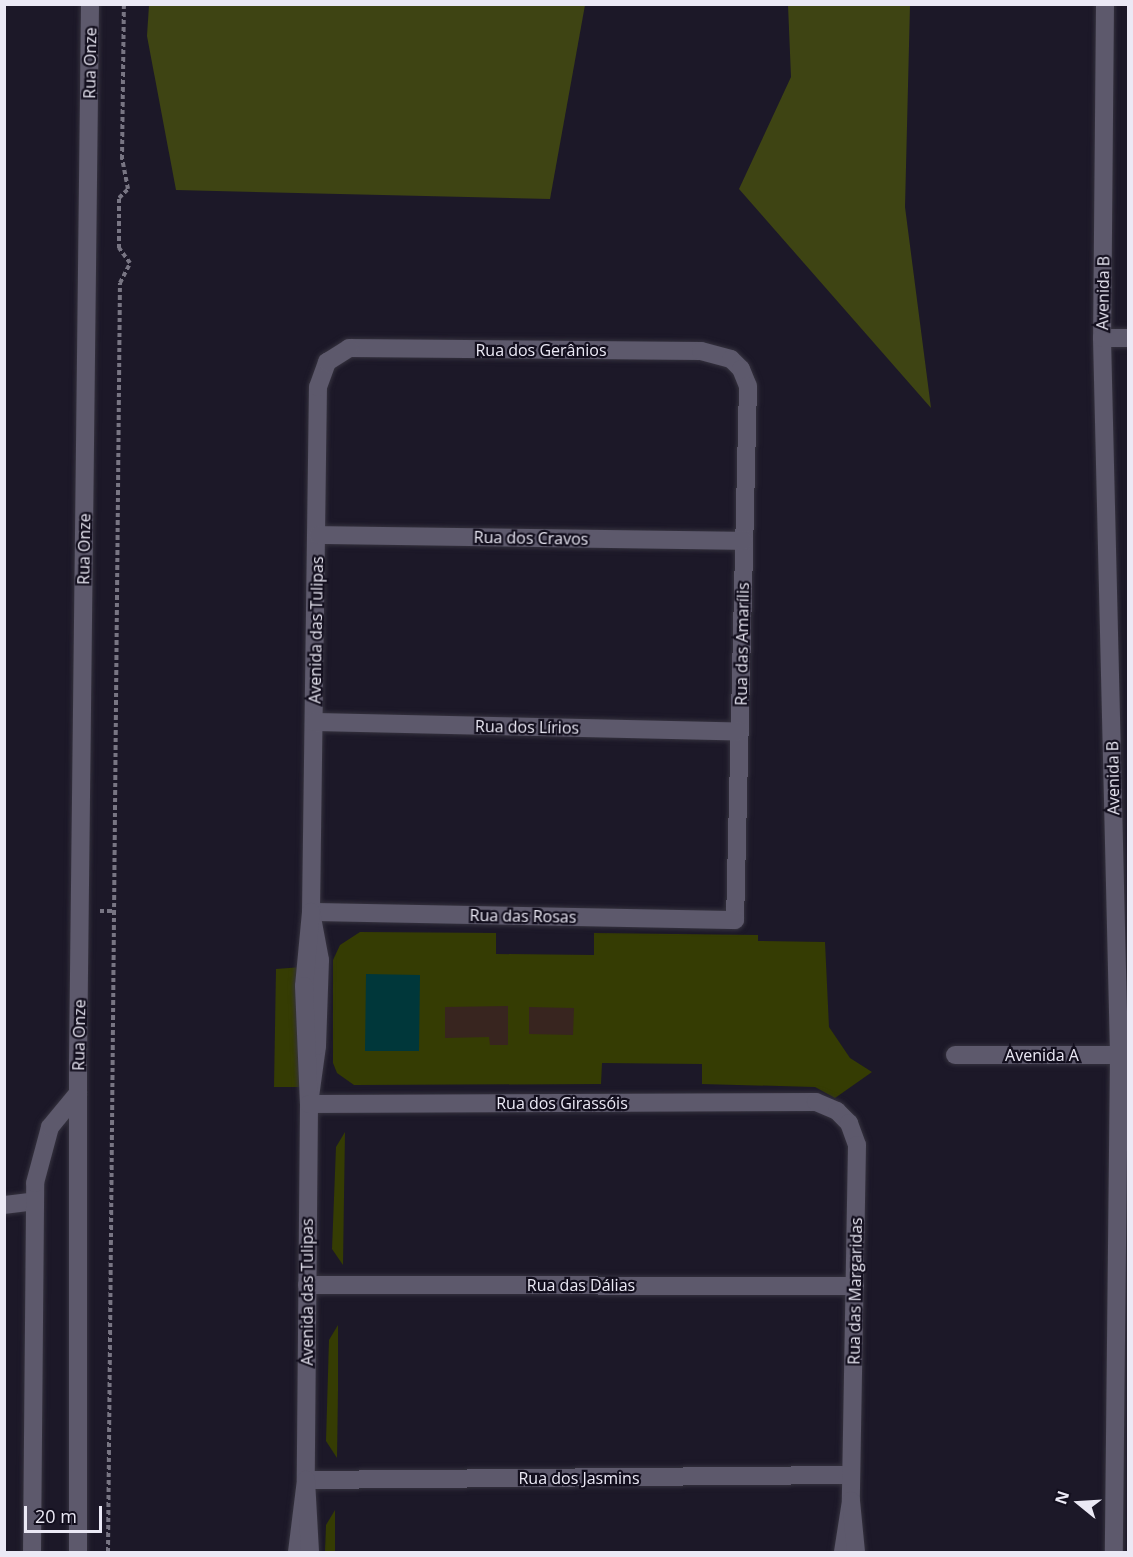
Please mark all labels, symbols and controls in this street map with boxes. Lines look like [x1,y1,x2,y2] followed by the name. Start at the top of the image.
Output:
[80,27,100,99] street label: Rua Onze
[1093,256,1113,330] street label: Avenida B
[475,340,607,360] street label: Rua dos Gerânios
[74,513,94,585] street label: Rua Onze
[474,527,588,549] street label: Rua dos Cravos
[305,556,327,704] street label: Avenida das Tulipas
[731,582,753,706] street label: Rua das Amarílis
[475,716,579,738] street label: Rua dos Lírios
[1103,741,1123,815] street label: Avenida B
[469,905,577,927] street label: Rua das Rosas
[69,999,89,1071] street label: Rua Onze
[1005,1045,1079,1065] street label: Avenida A
[496,1093,628,1113] street label: Rua dos Girassóis
[844,1217,866,1365] street label: Rua das Margaridas
[297,1218,317,1366] street label: Avenida das Tulipas
[527,1275,635,1295] street label: Rua das Dálias
[518,1468,640,1488] street label: Rua dos Jasmins
[1049,1473,1109,1533] north arrow
[1049,1488,1074,1507] text: N
[27,1494,105,1532] scale bar
[35,1504,77,1528] text: 20 m

